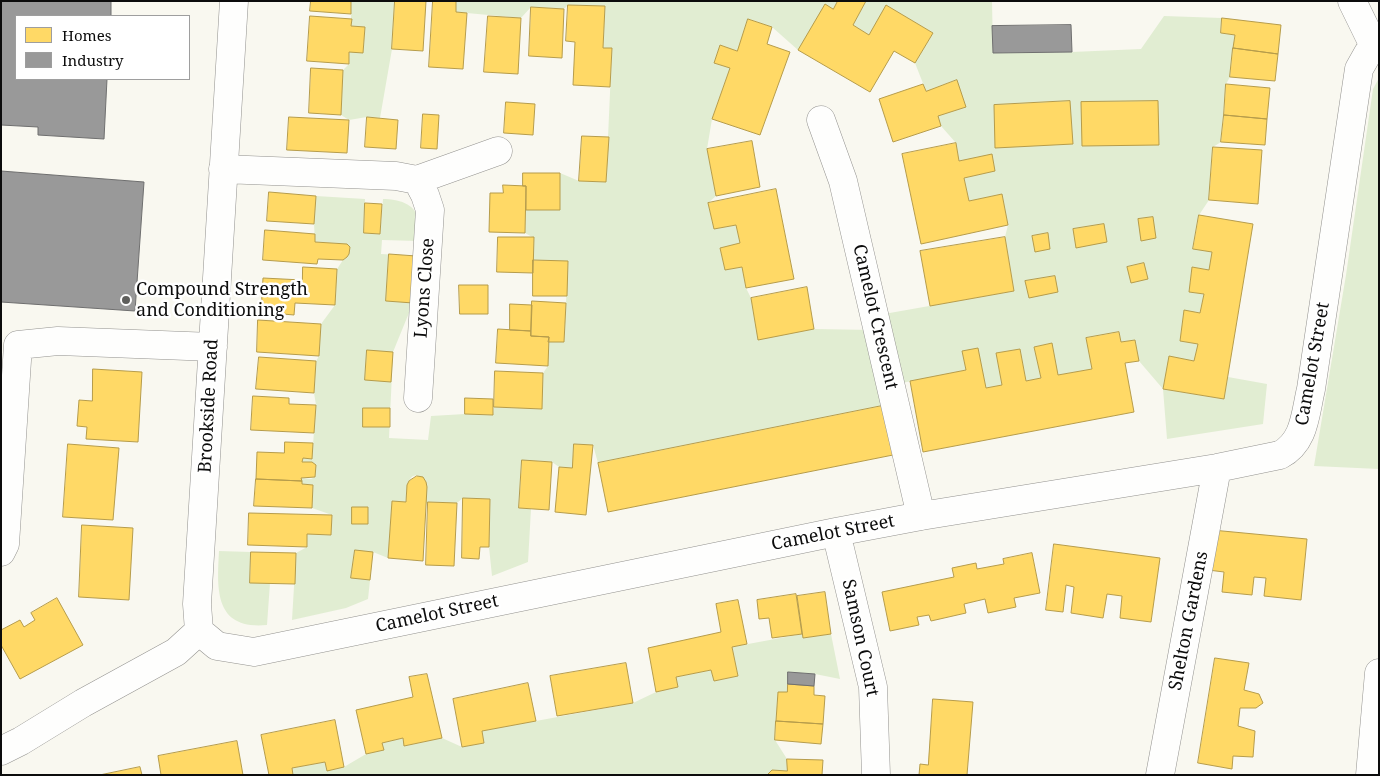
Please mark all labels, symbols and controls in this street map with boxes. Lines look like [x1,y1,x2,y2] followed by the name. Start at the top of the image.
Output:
[15,15,190,80] legend
[62,25,112,45] text: Homes
[62,50,124,70] text: Industry
[411,237,439,339] street label: Lyons Close
[848,242,902,392] street label: Camelot Crescent
[136,279,308,322] place label: Compound Strength and Conditioning
[120,294,132,306] marker: Compound Strength and Conditioning
[1292,301,1334,427] street label: Camelot Street
[195,338,223,474] street label: Brookside Road
[770,510,896,556] street label: Camelot Street
[1165,550,1213,692] street label: Shelton Gardens
[837,577,883,699] street label: Samson Court
[374,590,500,638] street label: Camelot Street

